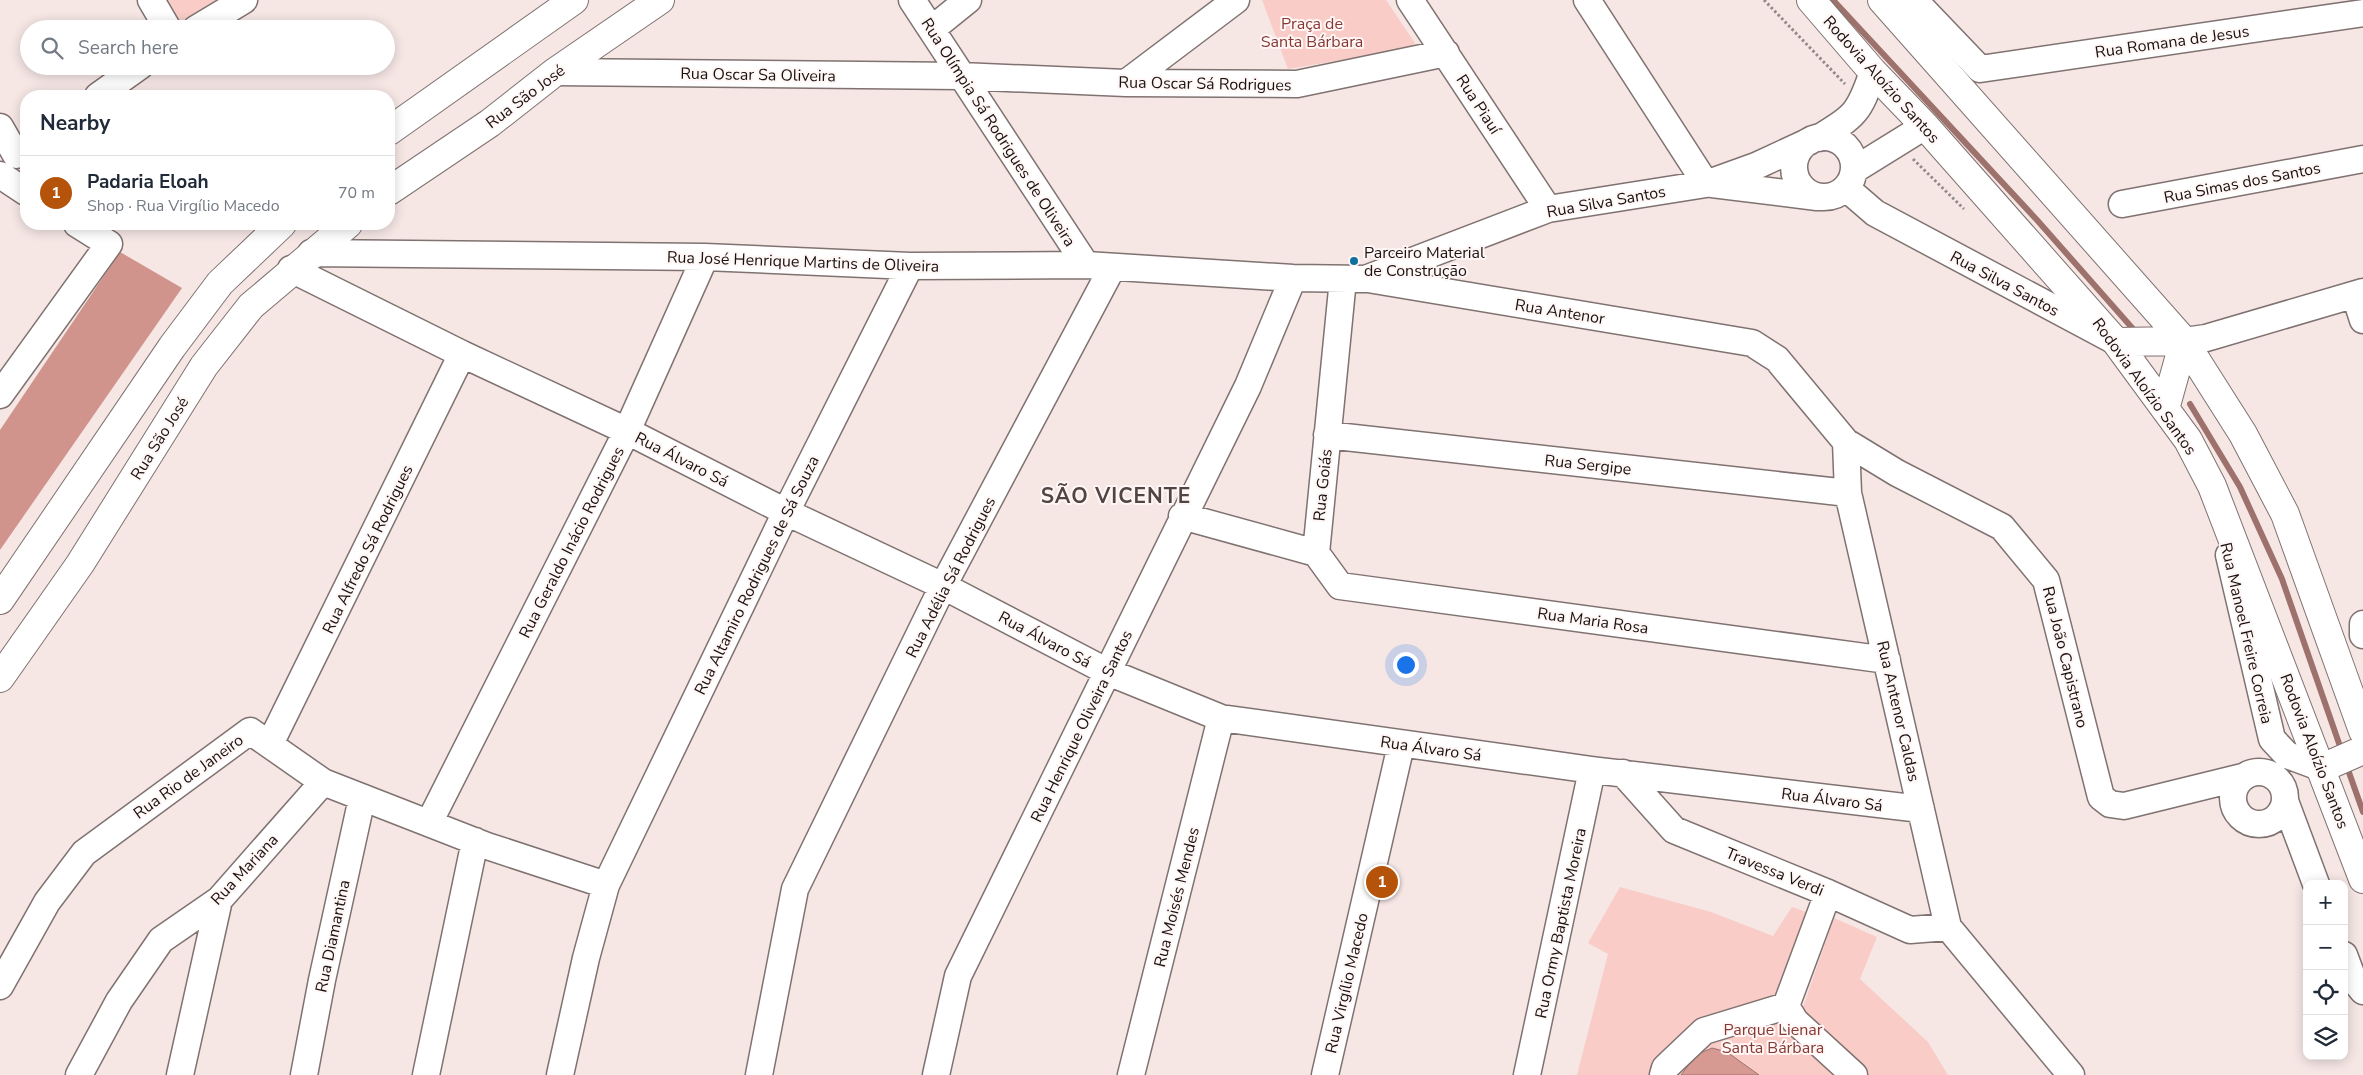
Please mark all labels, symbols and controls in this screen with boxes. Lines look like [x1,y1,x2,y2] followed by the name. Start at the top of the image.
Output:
[1818,11,1945,148] street label: Rodovia Aloízio Santos
[1261,13,1363,53] park label: Praça de Santa Bárbara
[916,14,1081,251] street label: Rua Olímpia Sá Rodrigues de Oliveira
[20,20,395,75] search box
[2094,20,2251,64] street label: Rua Romana de Jesus
[38,34,66,62] icon: search
[78,35,179,61] text: Search here
[481,60,570,134] street label: Rua São José
[680,63,836,87] street label: Rua Oscar Sa Oliveira
[1451,70,1506,140] street label: Rua Piauí
[1118,71,1292,97] street label: Rua Oscar Sá Rodrigues
[40,109,110,137] text: Nearby
[2162,157,2323,209] street label: Rua Simas dos Santos
[87,169,209,195] text: Padaria Eloah
[1545,181,1667,223] street label: Rua Silva Santos
[51,182,61,204] text: 1
[338,182,375,204] text: 70 m
[87,195,280,217] text: Shop · Rua Virgílio Macedo
[1364,242,1485,282] place label: Parceiro Material de Construção
[666,246,940,278] street label: Rua José Henrique Martins de Oliveira
[1946,246,2063,322] street label: Rua Silva Santos
[1348,255,1360,267] marker: Parceiro Material de Construção
[1513,294,1607,330] street label: Rua Antenor
[2087,314,2201,460] street label: Rodovia Aloízio Santos
[126,393,194,484] street label: Rua São José
[631,427,732,493] street label: Rua Álvaro Sá
[514,443,630,642] street label: Rua Geraldo Inácio Rodrigues
[1308,448,1338,522] street label: Rua Goiás
[1543,449,1632,480] street label: Rua Sergipe
[689,452,825,699] street label: Rua Altamiro Rodrigues de Sá Souza
[317,461,418,638] street label: Rua Alfredo Sá Rodrigues
[1041,482,1191,510] district label: SÃO VICENTE
[901,493,1001,662] street label: Rua Adélia Sá Rodrigues
[2214,540,2278,726] street label: Rua Manoel Freire Correia
[2037,584,2093,730] street label: Rua João Capistrano
[1536,602,1650,640] street label: Rua Maria Rosa
[994,606,1095,674] street label: Rua Álvaro Sá
[1026,627,1138,826] street label: Rua Henrique Oliveira Santos
[1871,639,1925,784] street label: Rua Antenor Caldas
[1393,652,1419,678] your location
[2274,671,2354,832] street label: Rodovia Aloízio Santos
[129,729,248,824] street label: Rua Rio de Janeiro
[1379,731,1483,767] street label: Rua Álvaro Sá
[1780,783,1884,817] street label: Rua Álvaro Sá
[1149,825,1205,969] street label: Rua Moisés Mendes
[1530,826,1592,1021] street label: Rua Ormy Baptista Moreira
[206,829,283,910] street label: Rua Mariana
[1722,842,1827,902] street label: Travessa Verdi
[1366,863,1398,901] pin: 1
[310,878,356,994] street label: Rua Diamantina
[2303,880,2348,1060] map controls
[2303,880,2348,925] button: +
[1320,911,1374,1056] street label: Rua Virgílio Macedo
[2303,925,2348,970] button: −
[2303,970,2348,1015] button: locate
[2303,1015,2348,1060] button: layers
[1722,1019,1824,1059] park label: Parque Lienar Santa Bárbara

